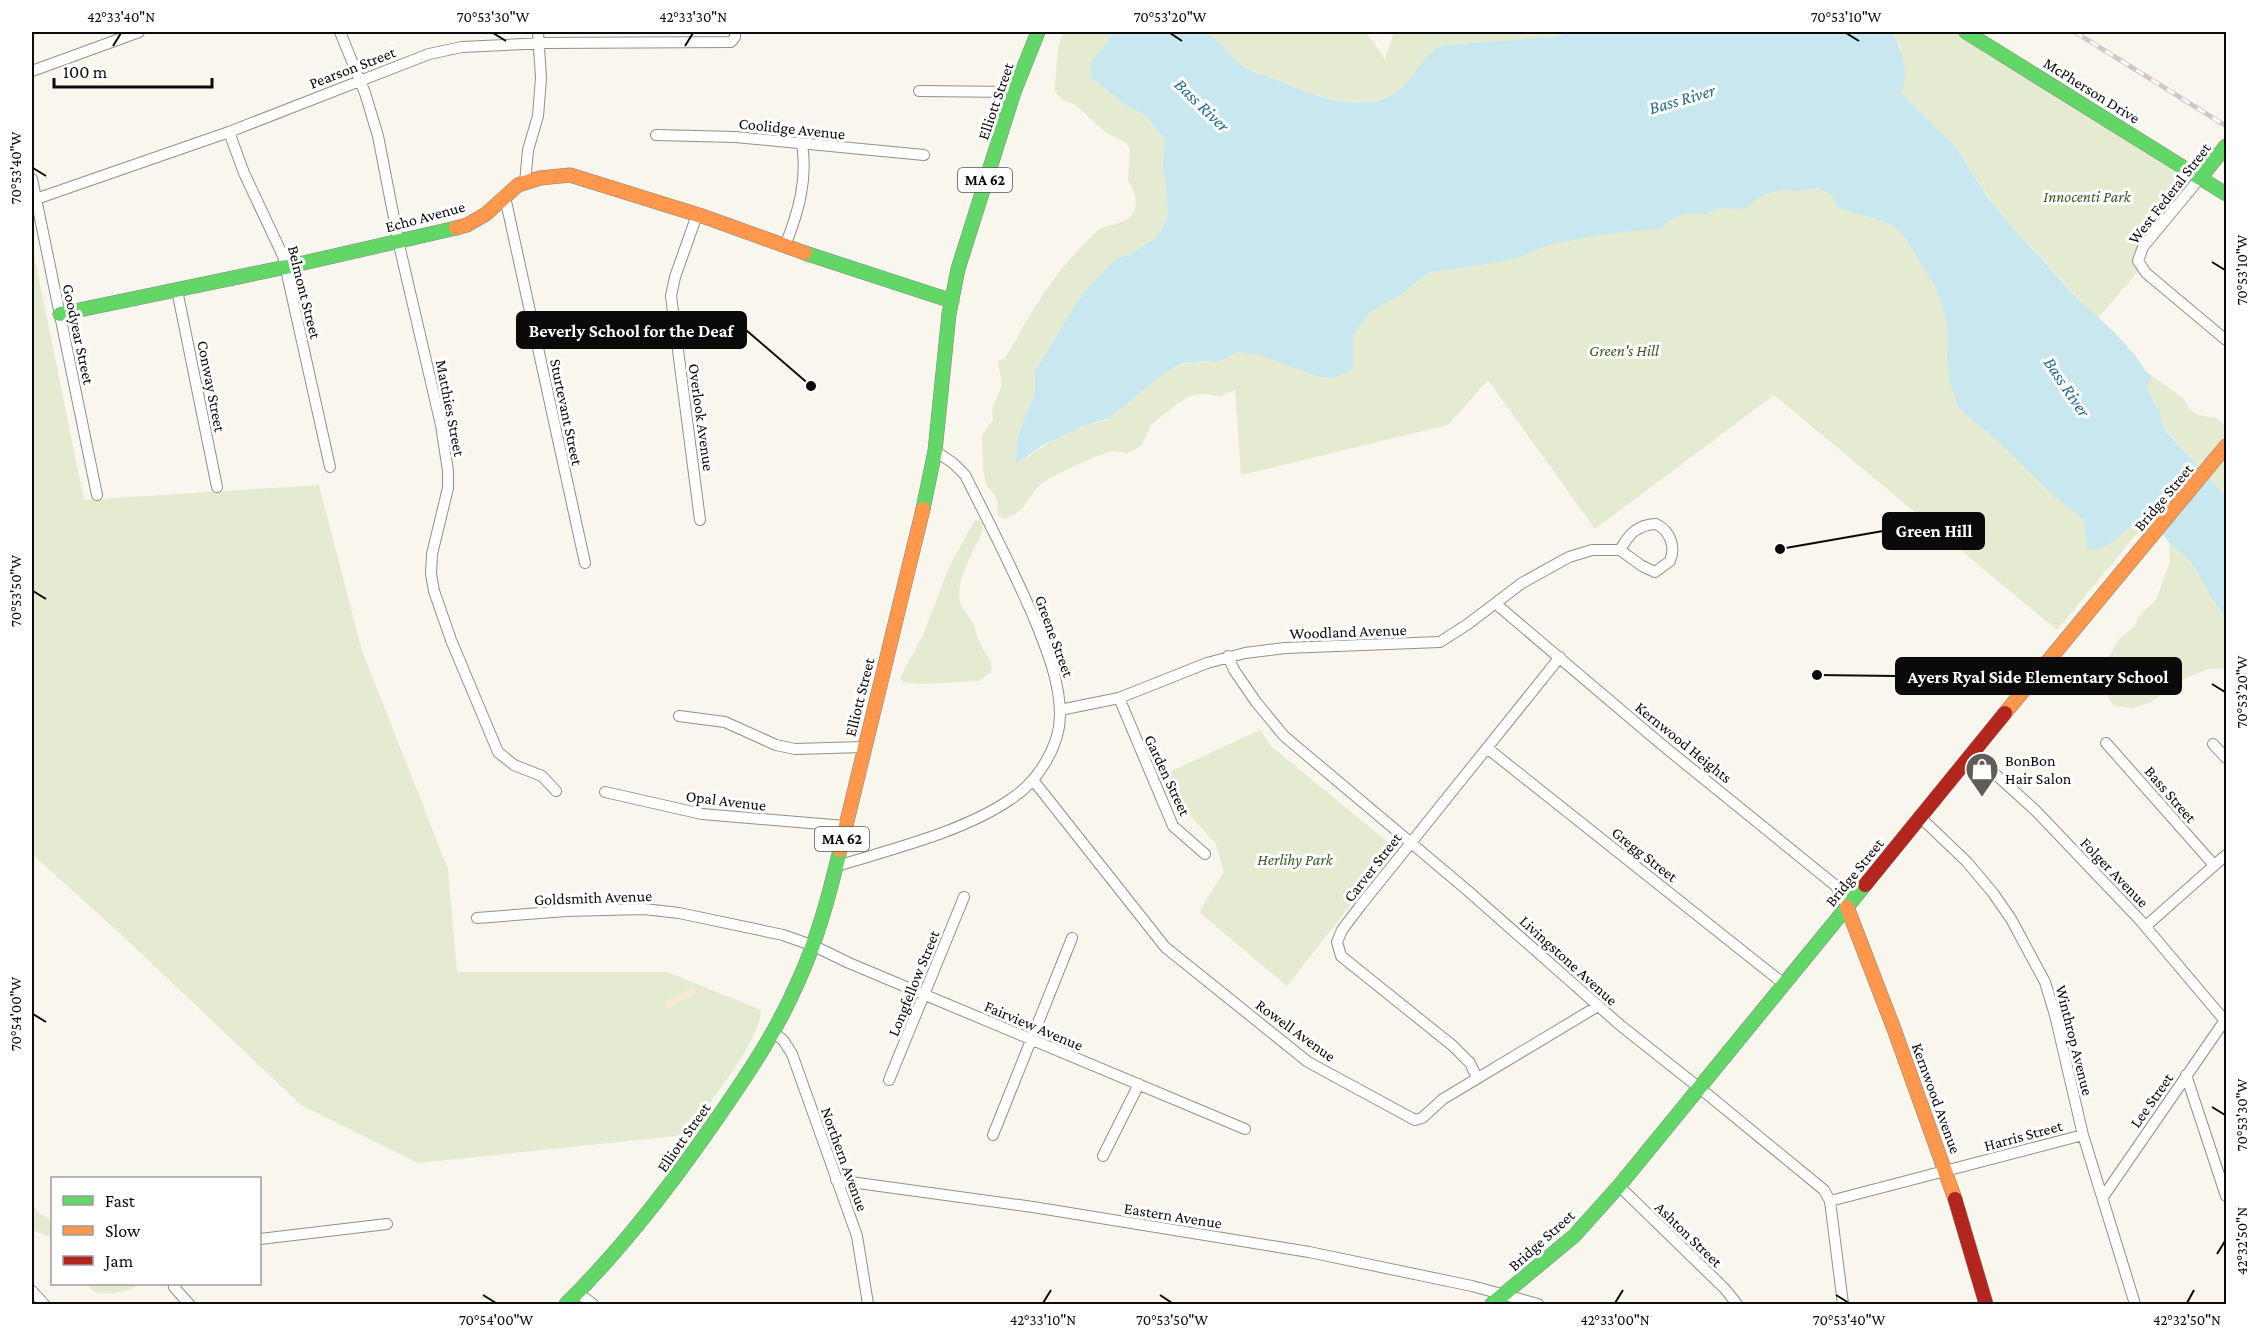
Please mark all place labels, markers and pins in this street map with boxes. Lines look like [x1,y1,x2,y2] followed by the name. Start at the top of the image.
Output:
[517,312,746,348] callout: Beverly School for the Deaf
[1883,513,1984,549] callout: Green Hill
[1896,658,2181,694] callout: Ayers Ryal Side Elementary School
[1964,751,2000,798] shop icon: BonBon Hair Salon
[2005,752,2072,787] place label: BonBon Hair Salon

